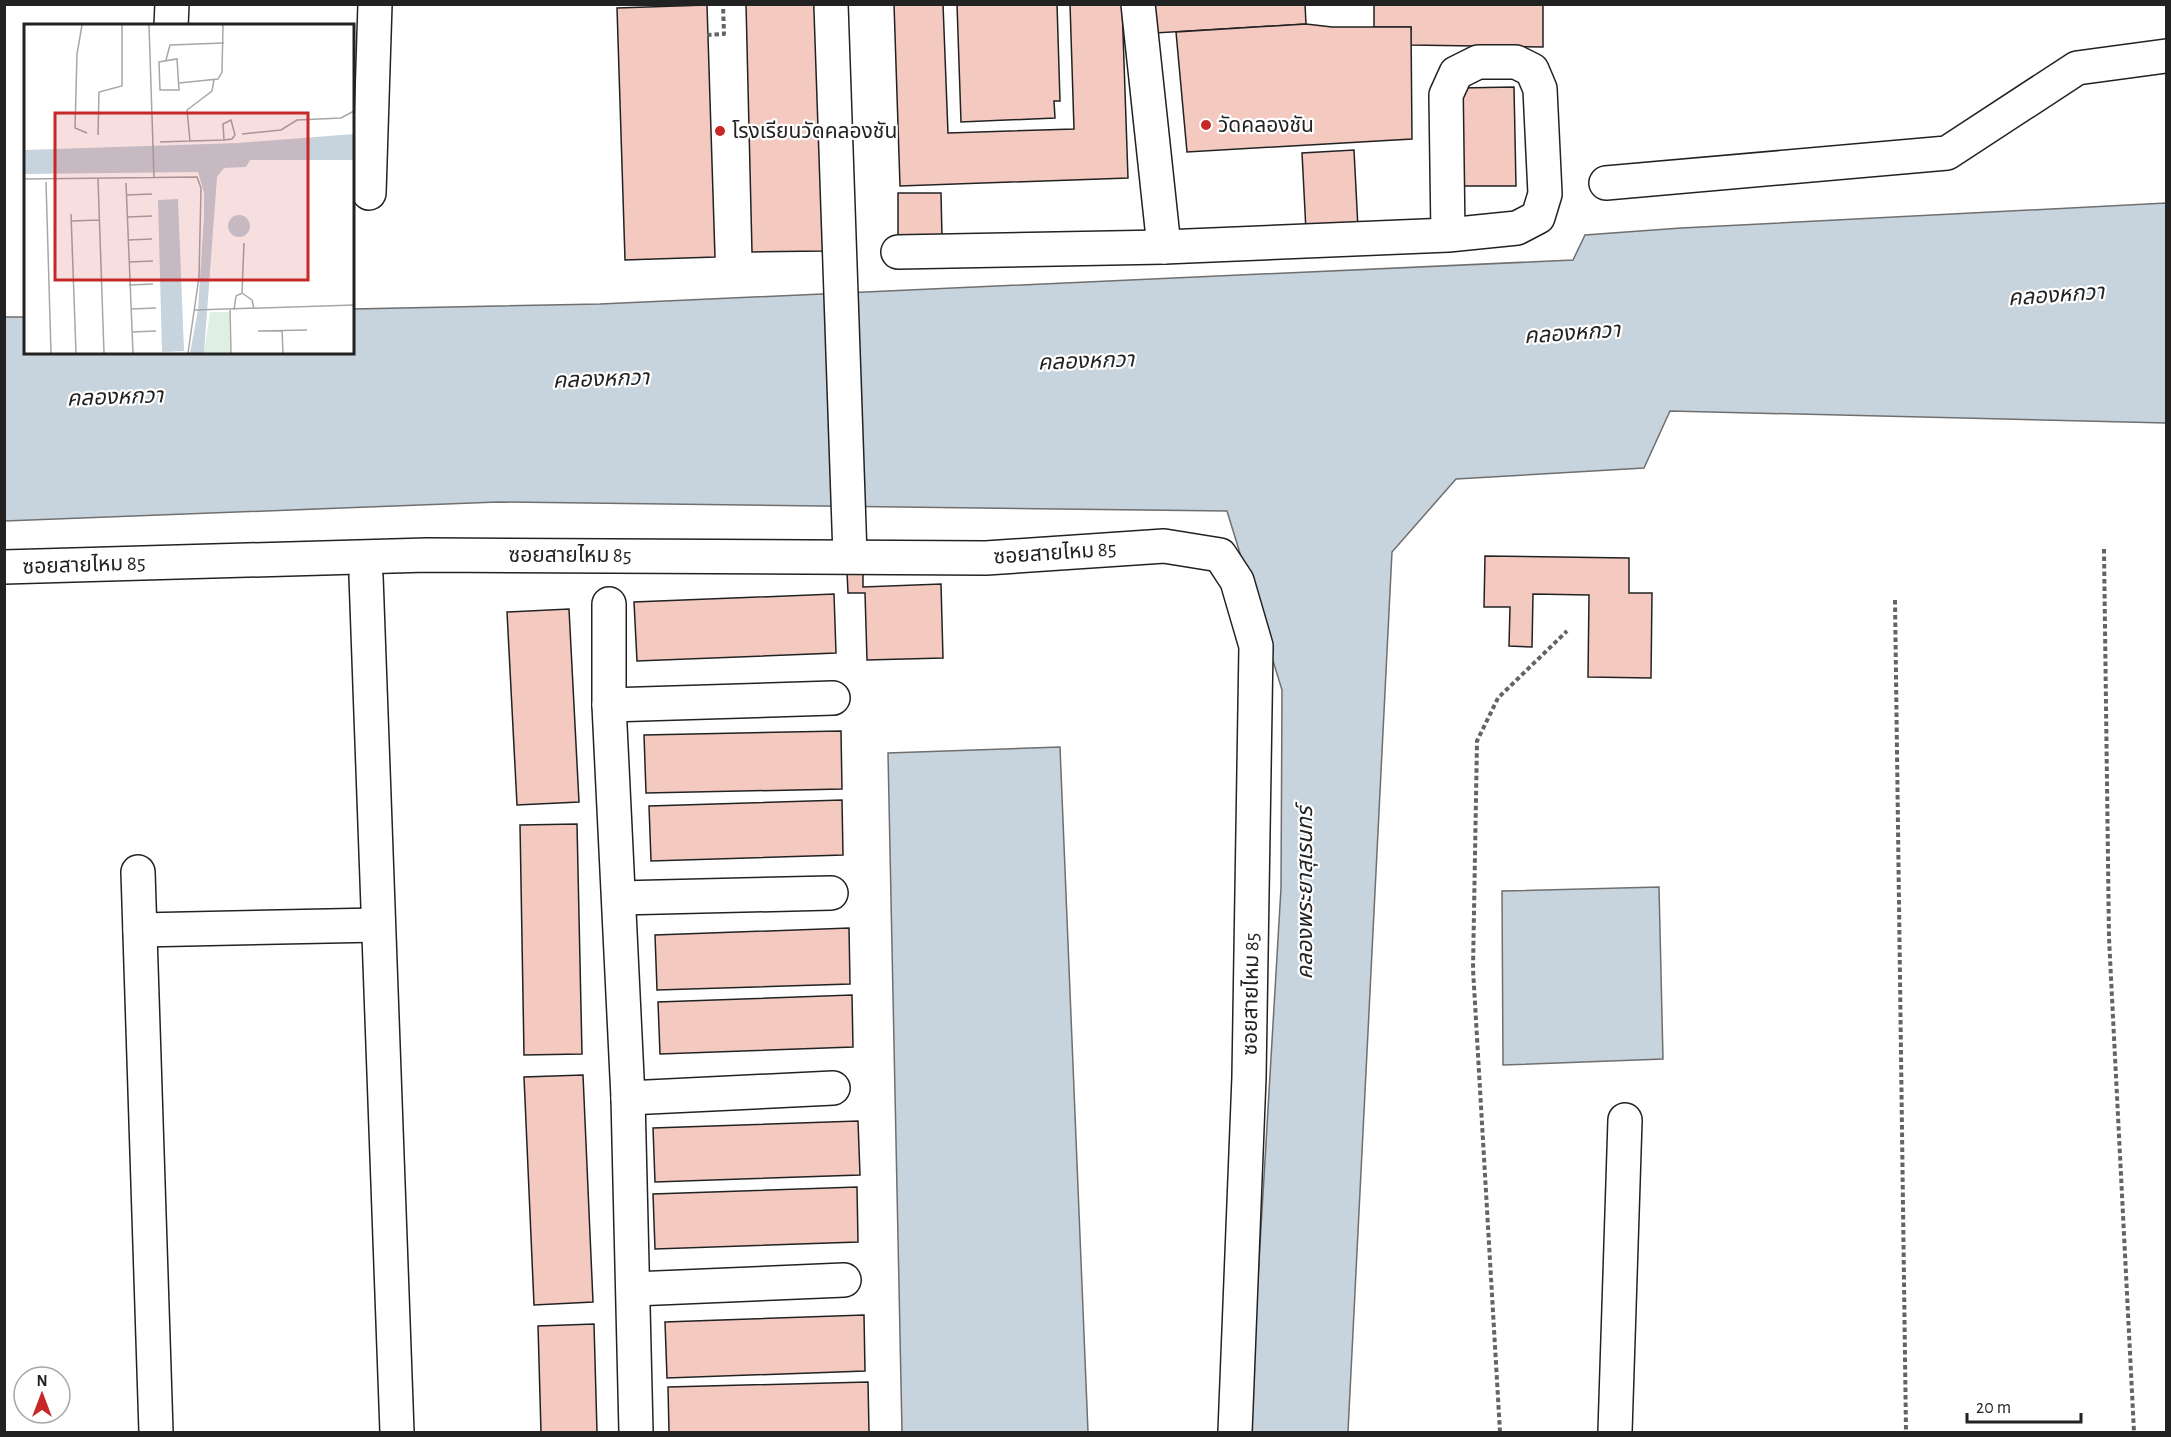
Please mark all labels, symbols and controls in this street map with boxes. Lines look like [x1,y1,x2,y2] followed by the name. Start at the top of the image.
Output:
[24,24,354,354] inset map
[1218,115,1314,136] place label: วัดคลองชัน
[1199,118,1213,132] marker: วัดคลองชัน
[732,120,897,142] place label: โรงเรียนวัดคลองชัน
[713,124,727,138] marker: โรงเรียนวัดคลองชัน
[2007,281,2106,309] water label: คลองหกวา
[1523,319,1622,347] water label: คลองหกวา
[1037,348,1136,374] water label: คลองหกวา
[552,366,651,392] water label: คลองหกวา
[66,384,165,410] water label: คลองหกวา
[993,537,1117,568] street label: ซอยสายไหม 85
[508,544,632,566] street label: ซอยสายไหม 85
[22,551,146,578] street label: ซอยสายไหม 85
[1294,801,1318,980] water label: คลองพระยาสุเรนทร์
[1238,932,1263,1056] street label: ซอยสายไหม 85
[12,1365,72,1425] north arrow
[36,1373,48,1389] text: N
[1967,1386,2081,1424] scale bar
[1976,1399,2011,1417] text: 20 m

